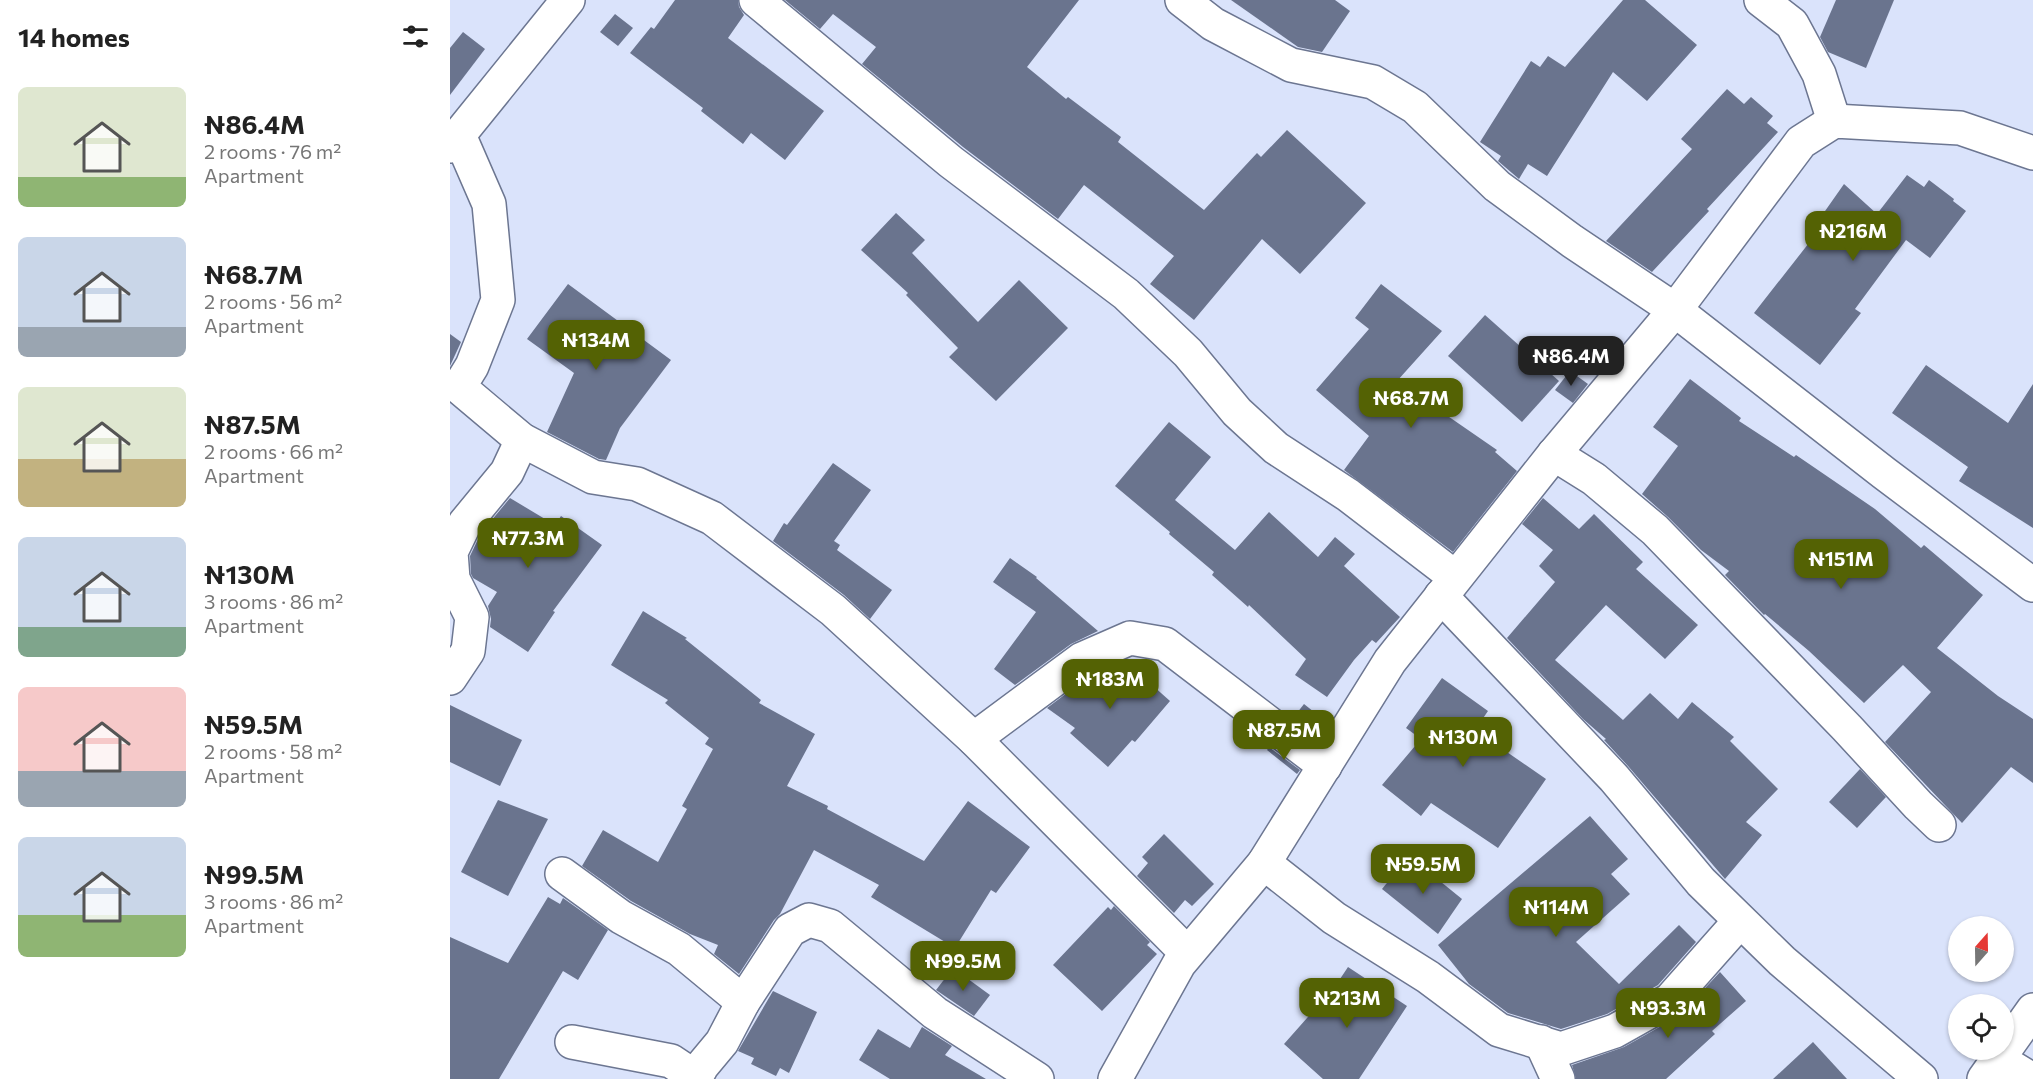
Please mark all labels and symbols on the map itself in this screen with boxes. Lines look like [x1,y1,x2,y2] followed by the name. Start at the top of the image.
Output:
[1811,211,1895,262] pin: ₦216M
[554,320,638,371] pin: ₦134M
[1522,336,1620,387] pin: ₦86.4M
[1362,378,1460,429] pin: ₦68.7M
[479,518,577,569] pin: ₦77.3M
[1799,539,1883,590] pin: ₦151M
[1068,659,1152,710] pin: ₦183M
[1235,710,1333,761] pin: ₦87.5M
[1421,717,1505,768] pin: ₦130M
[1374,844,1472,895] pin: ₦59.5M
[1514,887,1598,938] pin: ₦114M
[1948,916,2014,982] north arrow
[914,941,1012,992] pin: ₦99.5M
[1305,978,1389,1029] pin: ₦213M
[1619,988,1717,1039] pin: ₦93.3M

